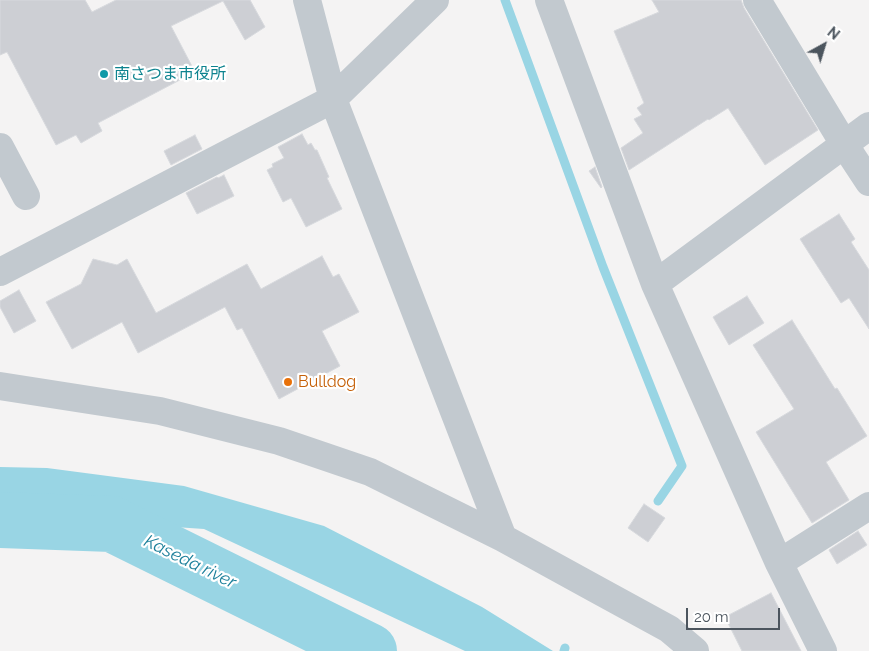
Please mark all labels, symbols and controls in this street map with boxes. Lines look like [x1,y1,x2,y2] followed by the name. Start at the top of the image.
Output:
[799,20,849,70] north arrow
[824,24,843,43] text: N
[114,64,226,84] place label: 南さつま市役所
[98,68,110,80] marker: 南さつま市役所
[298,372,356,392] place label: Bulldog
[282,376,294,388] marker: Bulldog
[140,530,240,594] water label: Kaseda river
[689,598,783,630] scale bar
[694,608,729,626] text: 20 m

